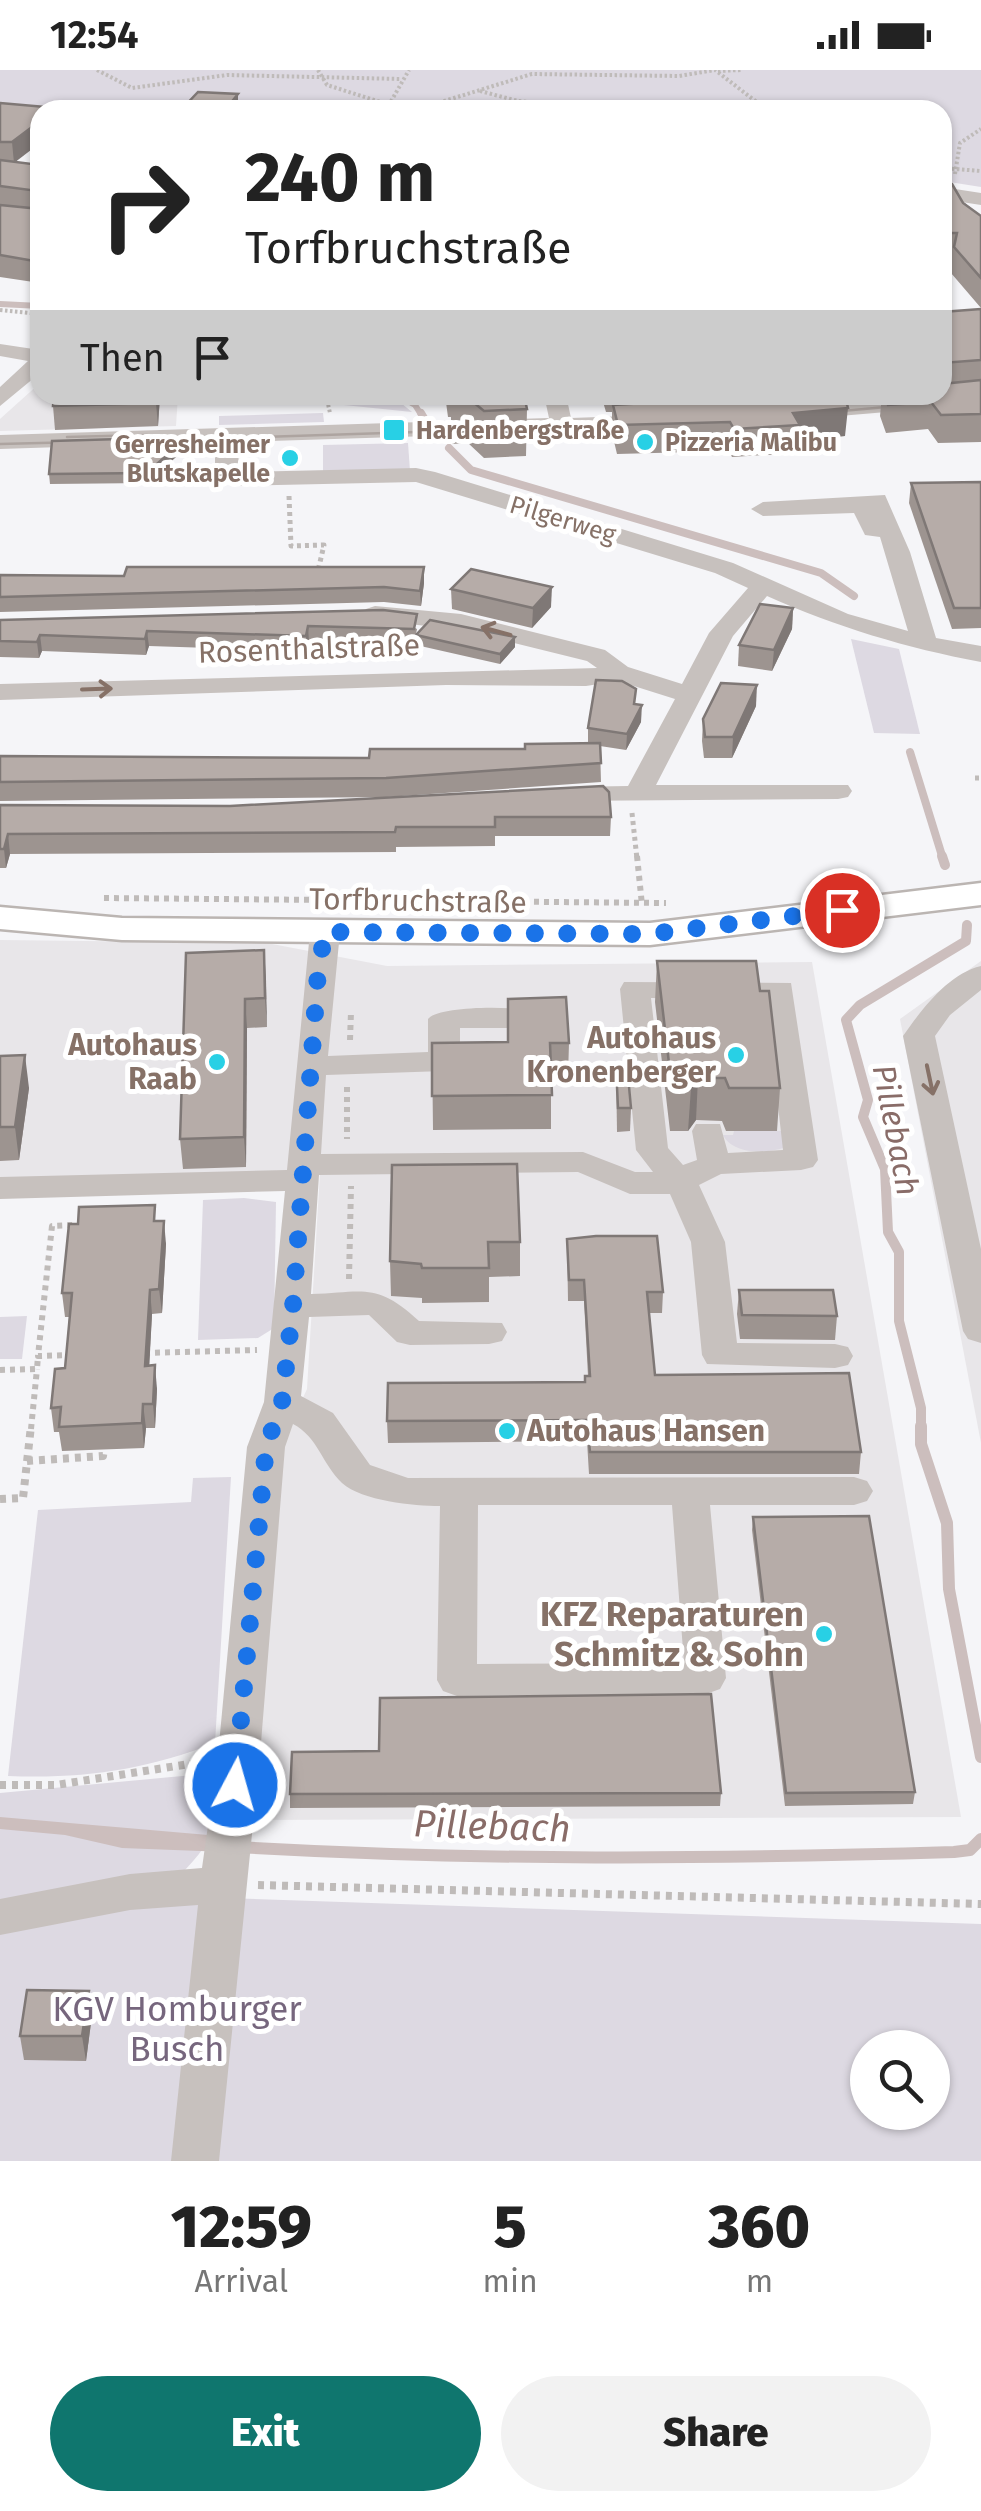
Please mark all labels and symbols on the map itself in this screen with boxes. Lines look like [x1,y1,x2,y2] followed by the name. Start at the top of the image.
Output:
[416,416,625,446] place label: Hardenbergstraße
[381,417,407,443] marker: Hardenbergstraße
[665,428,837,458] place label: Pizzeria Malibu
[115,430,271,489] place label: Gerresheimer Blutskapelle
[634,431,656,453] marker: Pizzeria Malibu
[279,447,301,469] marker: Gerresheimer Blutskapelle
[506,490,619,550] street label: Pilgerweg
[480,621,512,640] one-way arrow
[197,627,421,671] street label: Rosenthalstraße
[81,679,113,698] one-way arrow
[800,868,885,953] pin
[309,881,527,921] street label: Torfbruchstraße
[527,1020,717,1090] place label: Autohaus Kronenberger
[67,1027,197,1097] place label: Autohaus Raab
[725,1044,747,1066] marker: Autohaus Kronenberger
[206,1051,228,1073] marker: Autohaus Raab
[865,1061,927,1199] water label: Pillebach
[921,1063,940,1095] one-way arrow
[526,1413,765,1449] place label: Autohaus Hansen
[496,1420,518,1442] marker: Autohaus Hansen
[540,1593,804,1675] place label: KFZ Reparaturen Schmitz & Sohn
[813,1623,835,1645] marker: KFZ Reparaturen Schmitz & Sohn
[183,1733,287,1837] position arrow
[413,1800,571,1852] water label: Pillebach
[52,1988,302,2070] park label: KGV Homburger Busch

